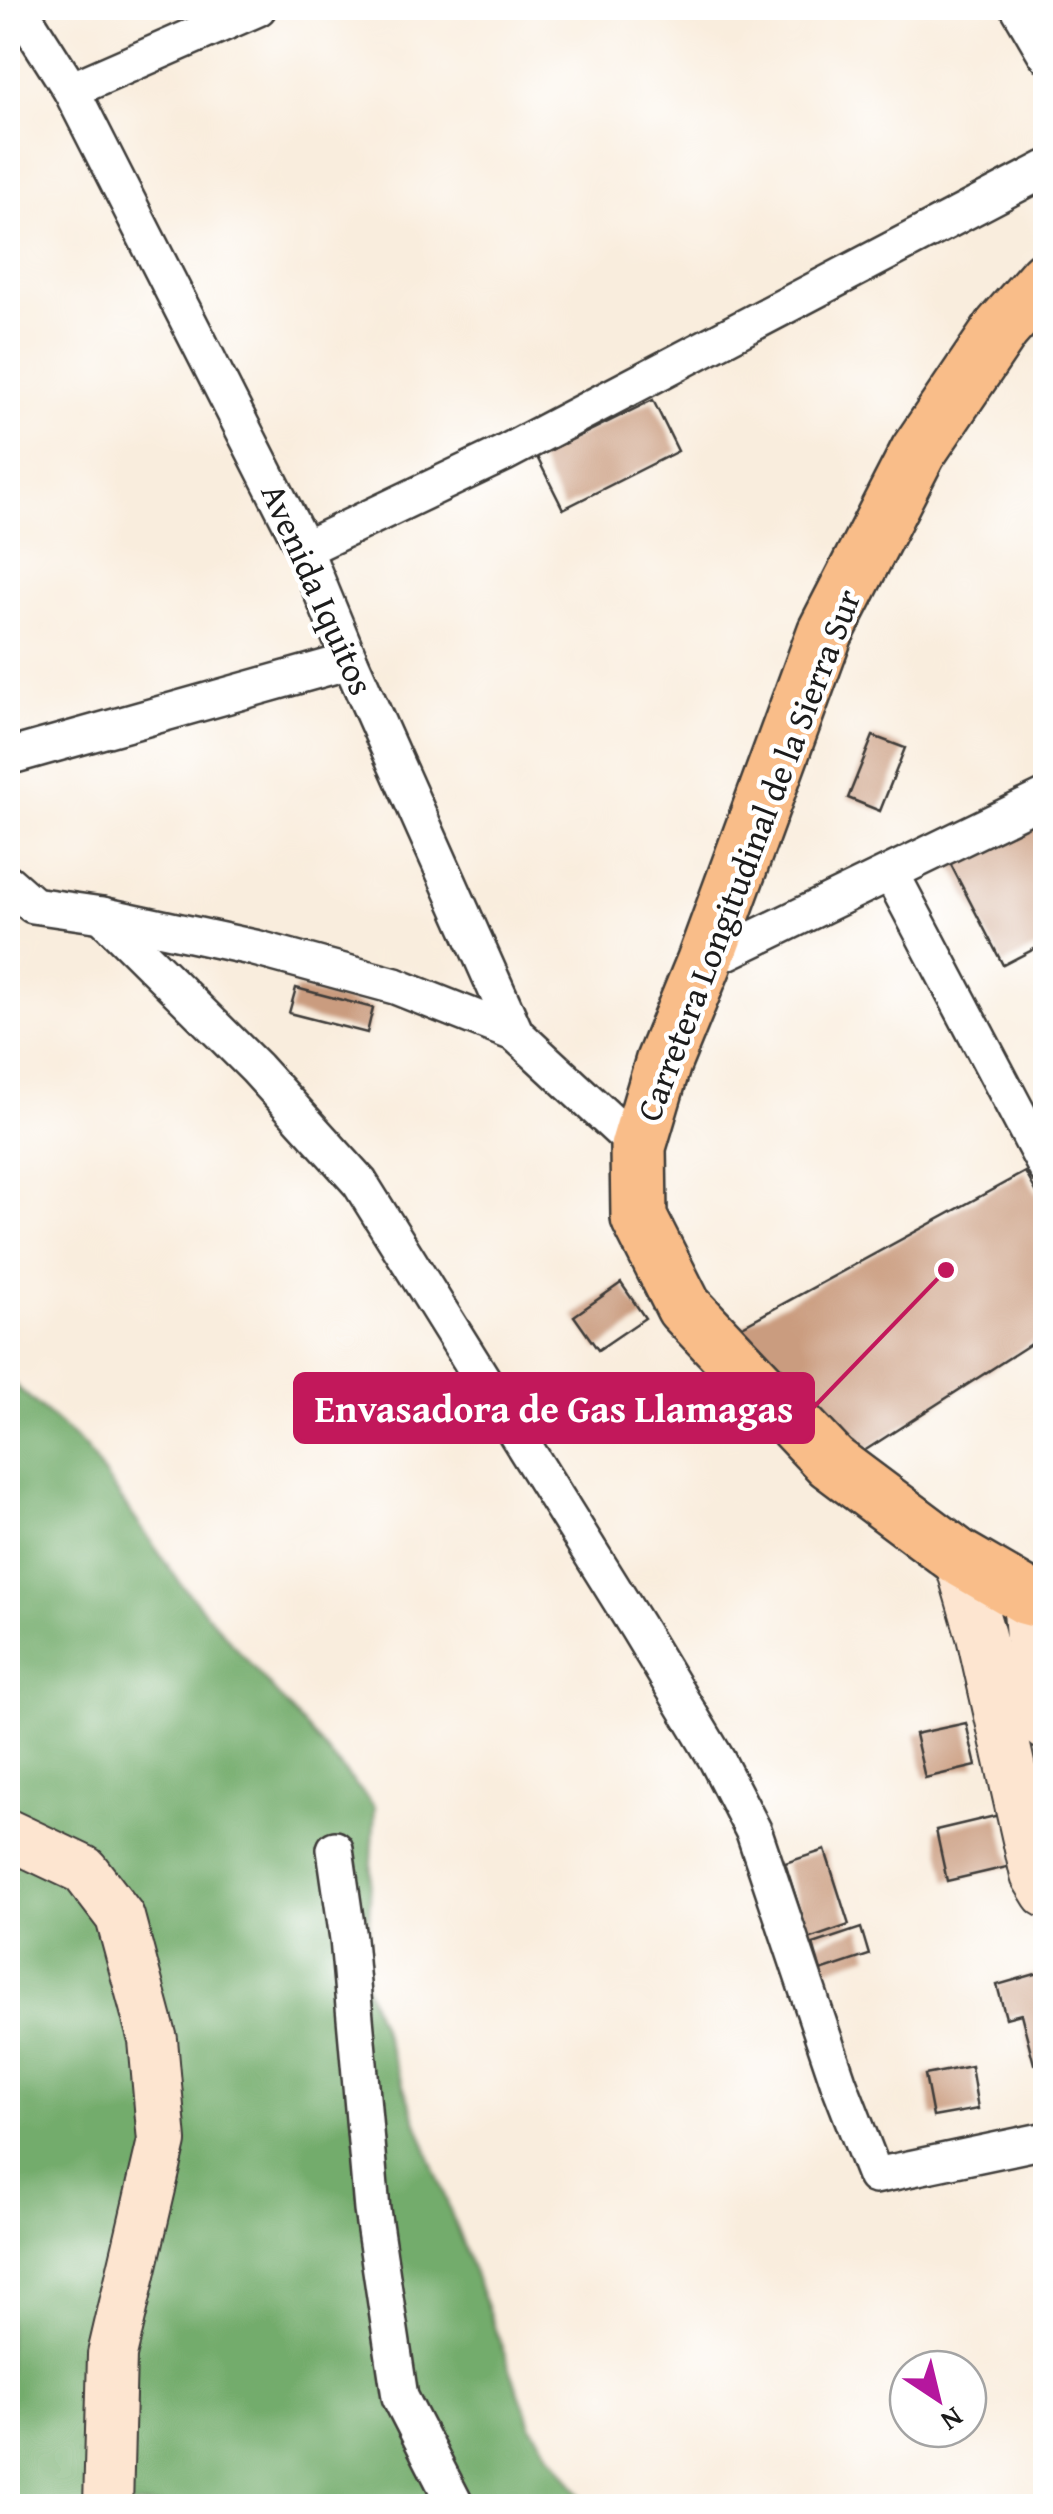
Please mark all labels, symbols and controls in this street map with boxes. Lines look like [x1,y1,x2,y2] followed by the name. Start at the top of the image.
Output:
[249,475,387,703] street label: Avenida Iquitos
[623,582,873,1128] street label: Carretera Longitudinal de la Sierra Sur
[295,1374,813,1442] callout: Envasadora de Gas Llamagas
[315,1380,793,1436] text: Envasadora de Gas Llamagas
[888,2349,988,2449] north arrow
[933,2398,972,2442] text: N

